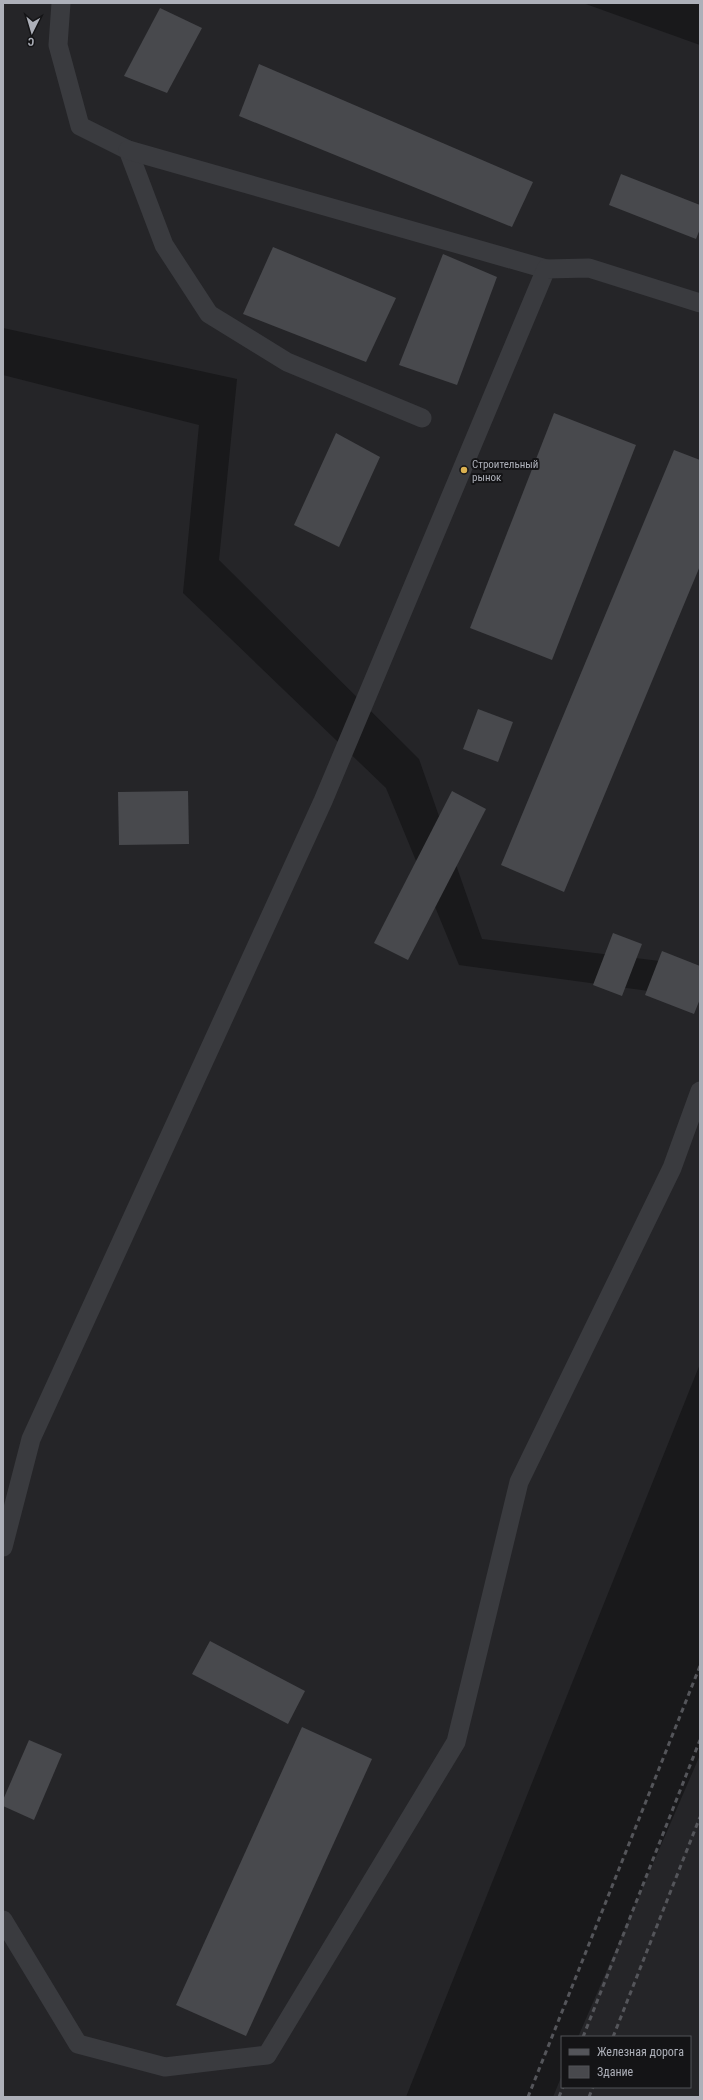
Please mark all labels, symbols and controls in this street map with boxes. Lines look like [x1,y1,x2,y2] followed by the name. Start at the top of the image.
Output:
[12,12,52,52] north arrow
[27,35,35,48] text: С
[472,458,538,484] place label: Строительный рынок
[459,465,469,475] marker: Строительный рынок
[561,2036,691,2088] legend
[597,2045,684,2059] text: Железная дорога
[597,2065,634,2079] text: Здание

